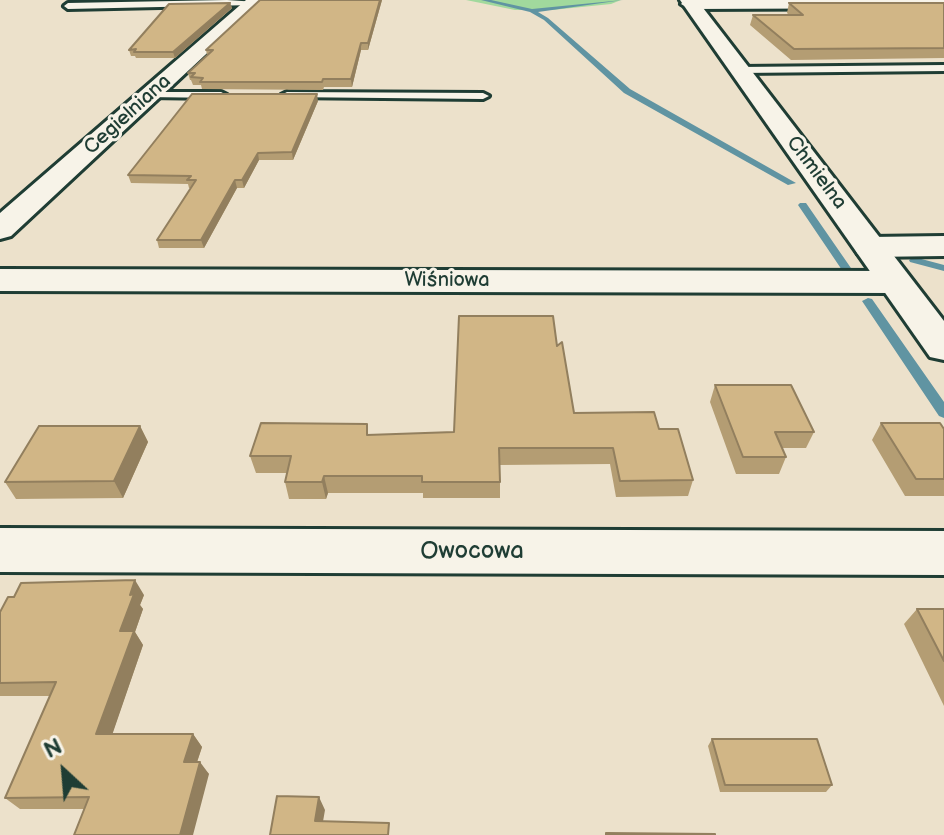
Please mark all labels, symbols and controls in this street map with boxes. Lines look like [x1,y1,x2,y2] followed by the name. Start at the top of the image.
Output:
[80,70,176,160] street label: Cegielniana
[781,132,851,214] street label: Chmielna
[405,269,489,293] street label: Wiśniowa
[420,538,524,566] street label: Owocowa
[24,731,104,811] north arrow
[40,733,67,765] text: N

